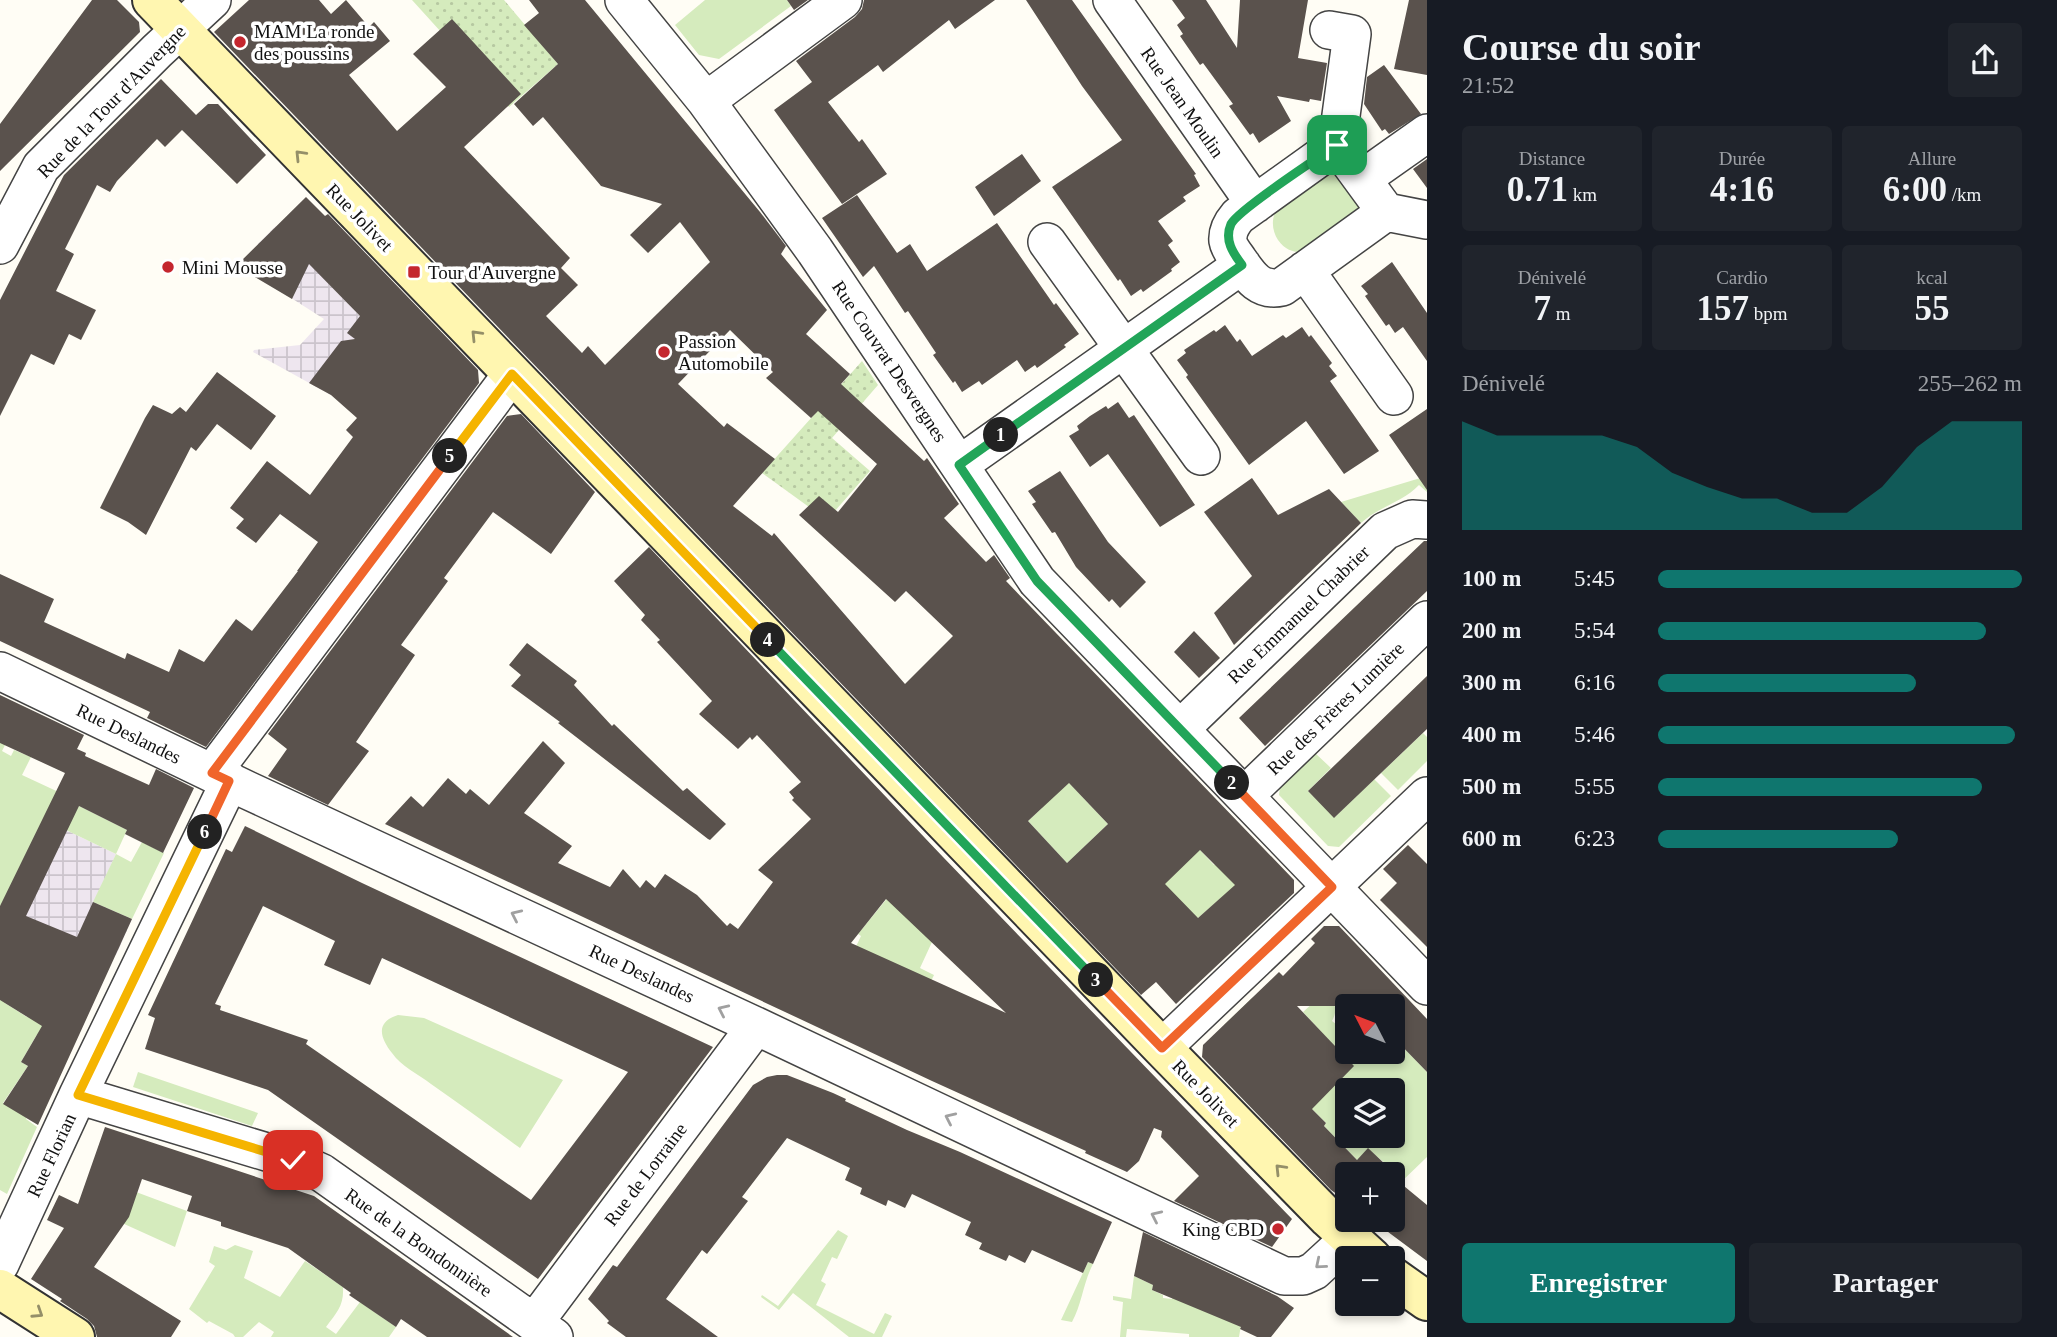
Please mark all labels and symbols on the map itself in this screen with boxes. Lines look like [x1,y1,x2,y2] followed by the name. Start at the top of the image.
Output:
[33,21,190,182] street label: Rue de la Tour d'Auvergne
[254,21,374,64] place label: MAM La ronde des poussins
[232,34,248,50] marker: MAM La ronde des poussins
[1137,43,1229,162] street label: Rue Jean Moulin
[1307,115,1367,175] pin
[296,150,309,163] one-way arrow
[322,179,398,256] street label: Rue Jolivet
[182,257,283,278] place label: Mini Mousse
[160,259,176,275] marker: Mini Mousse
[428,262,556,283] place label: Tour d'Auvergne
[406,264,422,280] marker: Tour d'Auvergne
[828,277,951,446] street label: Rue Couvrat Desvergnes
[471,331,484,344] one-way arrow
[678,331,769,374] place label: Passion Automobile
[656,344,672,360] marker: Passion Automobile
[984,418,1018,452] pin: 1
[433,438,468,474] pin: 5
[1223,541,1374,688] street label: Rue Emmanuel Chabrier
[750,622,786,658] pin: 4
[1263,638,1408,779] street label: Rue des Frères Lumière
[73,699,184,768] street label: Rue Deslandes
[1214,766,1250,800] pin: 2
[188,814,222,850] pin: 6
[511,909,523,923] one-way arrow
[586,940,698,1007] street label: Rue Deslandes
[1078,962,1114,998] pin: 3
[1335,994,1405,1064] north arrow
[718,1004,730,1018] one-way arrow
[1168,1055,1244,1132] street label: Rue Jolivet
[23,1109,80,1201] street label: Rue Florian
[945,1112,957,1126] one-way arrow
[600,1119,691,1230] street label: Rue de Lorraine
[263,1130,323,1190] pin
[1276,1164,1289,1177] one-way arrow
[341,1184,496,1301] street label: Rue de la Bondonnière
[1151,1210,1163,1224] one-way arrow
[1182,1219,1264,1240] place label: King CBD
[1270,1221,1286,1237] marker: King CBD
[1316,1256,1328,1269] one-way arrow
[30,1304,43,1317] one-way arrow

